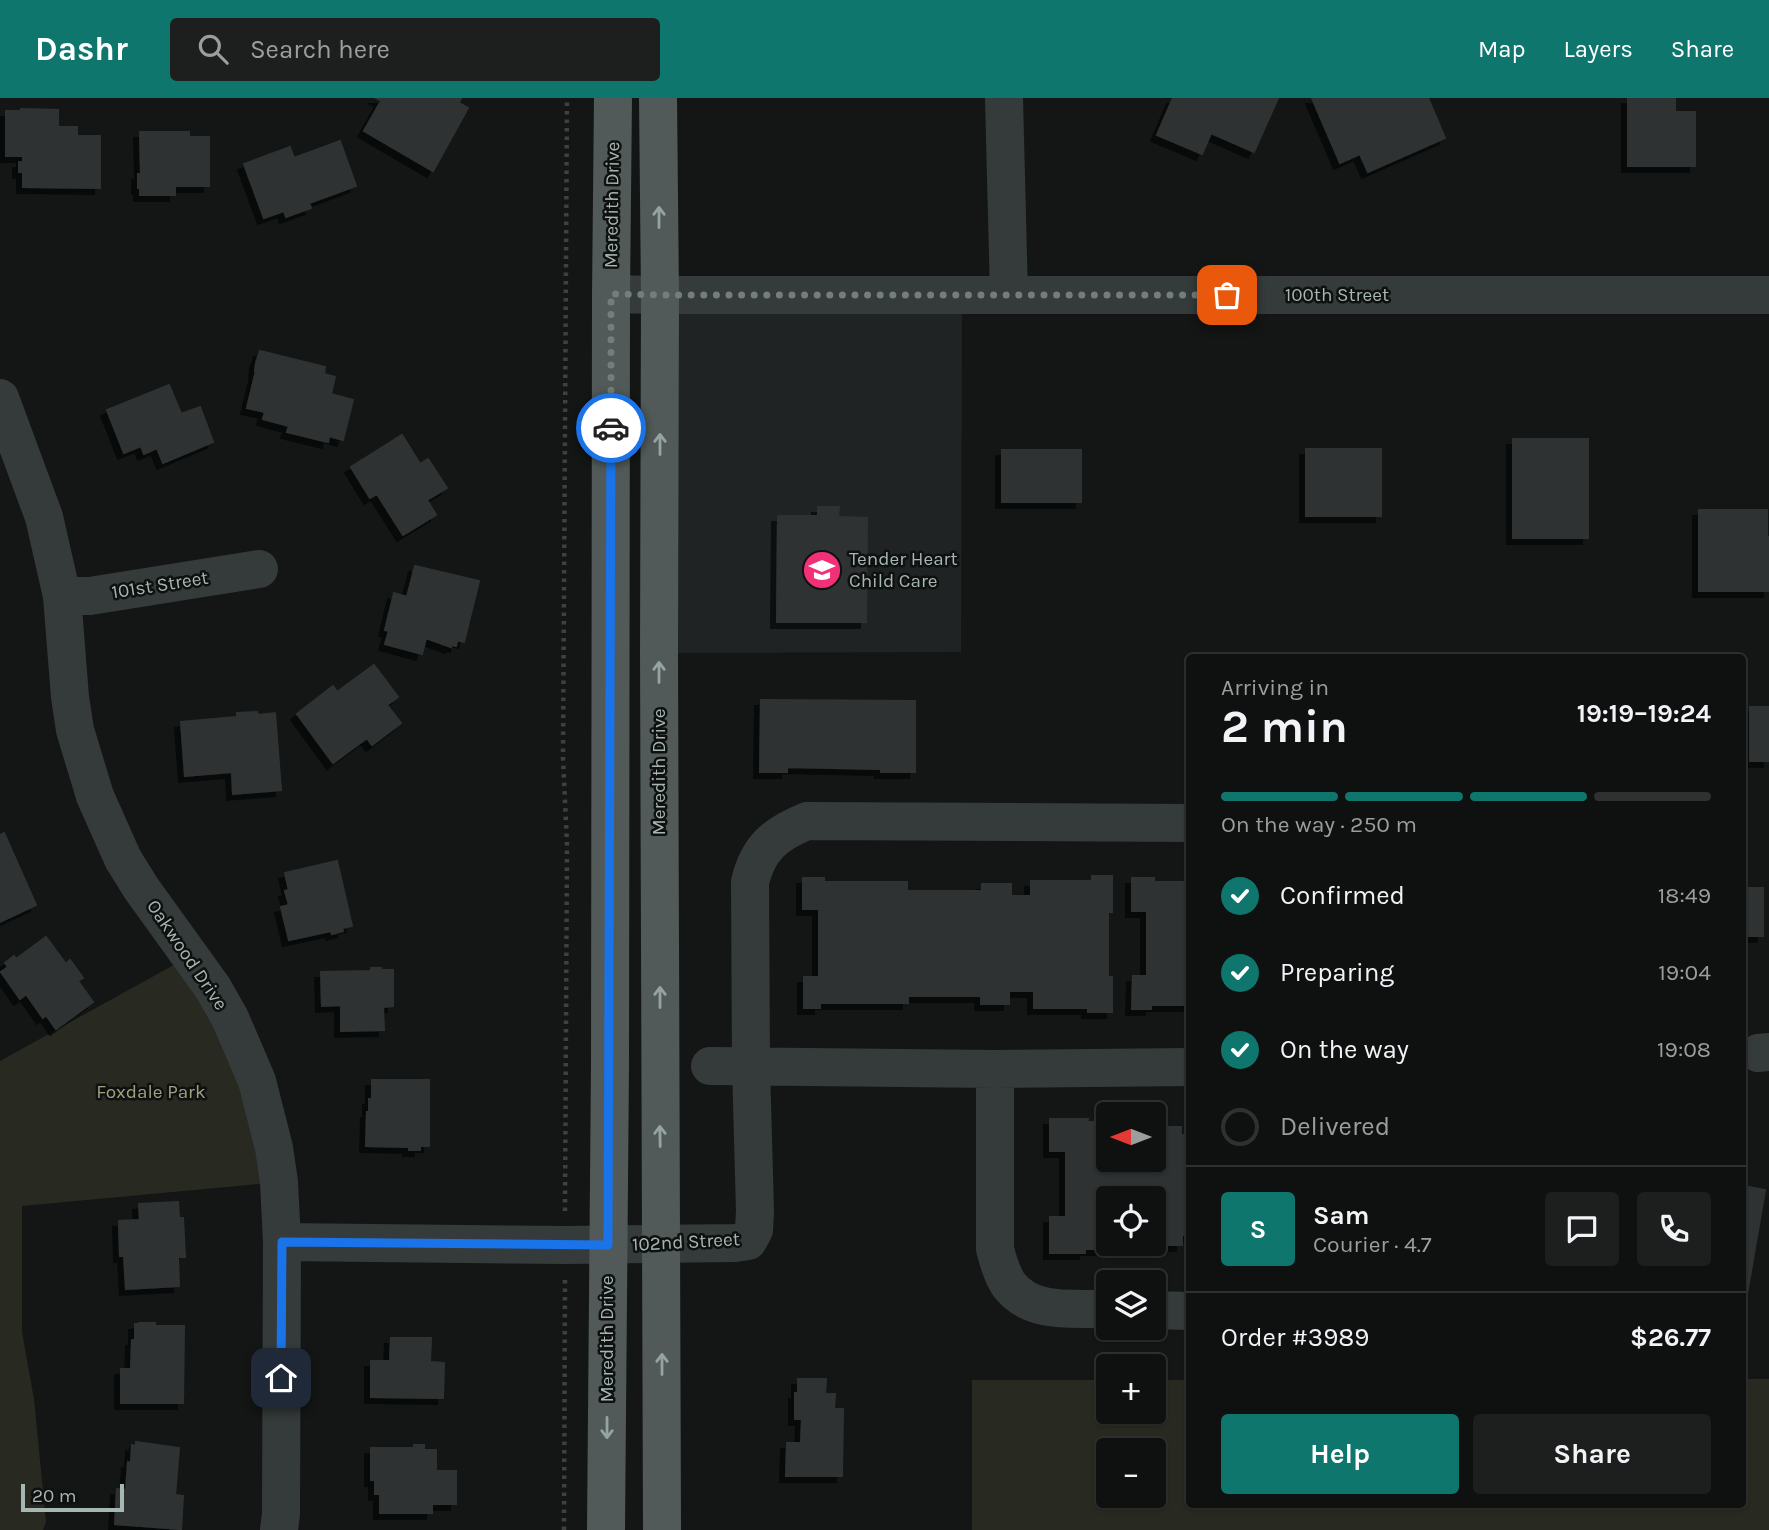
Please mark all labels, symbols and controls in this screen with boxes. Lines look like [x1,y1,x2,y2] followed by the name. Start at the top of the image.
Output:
[170,18,660,81] search box
[35,30,128,68] text: Dashr
[194,30,232,68] icon: search
[250,34,390,65] text: Search here
[1478,35,1526,63] text: Map
[1564,35,1633,63] text: Layers
[1671,35,1734,63] text: Share
[600,141,624,269] street label: Meredith Drive
[652,205,666,228] one-way arrow
[1197,265,1257,325] pin
[1208,276,1246,314] icon: bag
[1285,284,1389,306] street label: 100th Street
[576,393,646,463] courier
[592,409,630,447] icon: car
[653,433,667,456] one-way arrow
[849,548,958,592] place label: Tender Heart Child Care
[801,549,843,591] school or university icon: Tender Heart Child Care
[110,566,210,604] street label: 101st Street
[652,660,666,683] one-way arrow
[1221,674,1329,701] text: Arriving in
[1577,698,1711,729] text: 19:19–19:24
[1221,700,1348,754] text: 2 min
[648,709,670,835] street label: Meredith Drive
[1221,811,1417,838] text: On the way · 250 m
[1221,877,1259,915] icon: check
[1280,880,1405,911] text: Confirmed
[1658,882,1711,909] text: 18:49
[142,896,232,1014] street label: Oakwood Drive
[1221,954,1259,992] icon: check
[1280,957,1394,988] text: Preparing
[1658,959,1711,986] text: 19:04
[653,986,667,1009] one-way arrow
[1221,1031,1259,1069] icon: check
[1280,1034,1409,1065] text: On the way
[1657,1036,1711,1063] text: 19:08
[96,1081,206,1103] park label: Foxdale Park
[1096,1102,1166,1172] north arrow
[1096,1102,1166,1508] map controls
[1280,1111,1390,1142] text: Delivered
[653,1125,667,1148] one-way arrow
[1096,1186,1166,1256] button: locate
[1545,1192,1619,1266] button: chat
[1637,1192,1711,1266] button: phone
[1313,1200,1369,1231] text: Sam
[1250,1214,1266,1245] text: S
[632,1228,740,1256] street label: 102nd Street
[1313,1231,1432,1258] text: Courier · 4.7
[1096,1270,1166,1340] button: layers
[596,1276,618,1402] street label: Meredith Drive
[1221,1322,1369,1353] text: Order #3989
[1630,1322,1711,1353] text: $26.77
[251,1348,311,1408] pin
[655,1353,669,1376] one-way arrow
[1096,1354,1166,1424] button: +
[262,1359,300,1397] icon: home
[1221,1414,1459,1494] button: Help
[1473,1414,1711,1494] button: Share
[600,1416,614,1439] one-way arrow
[1096,1438,1166,1508] button: −
[21,1481,124,1513] scale bar
[32,1485,77,1507] text: 20 m

